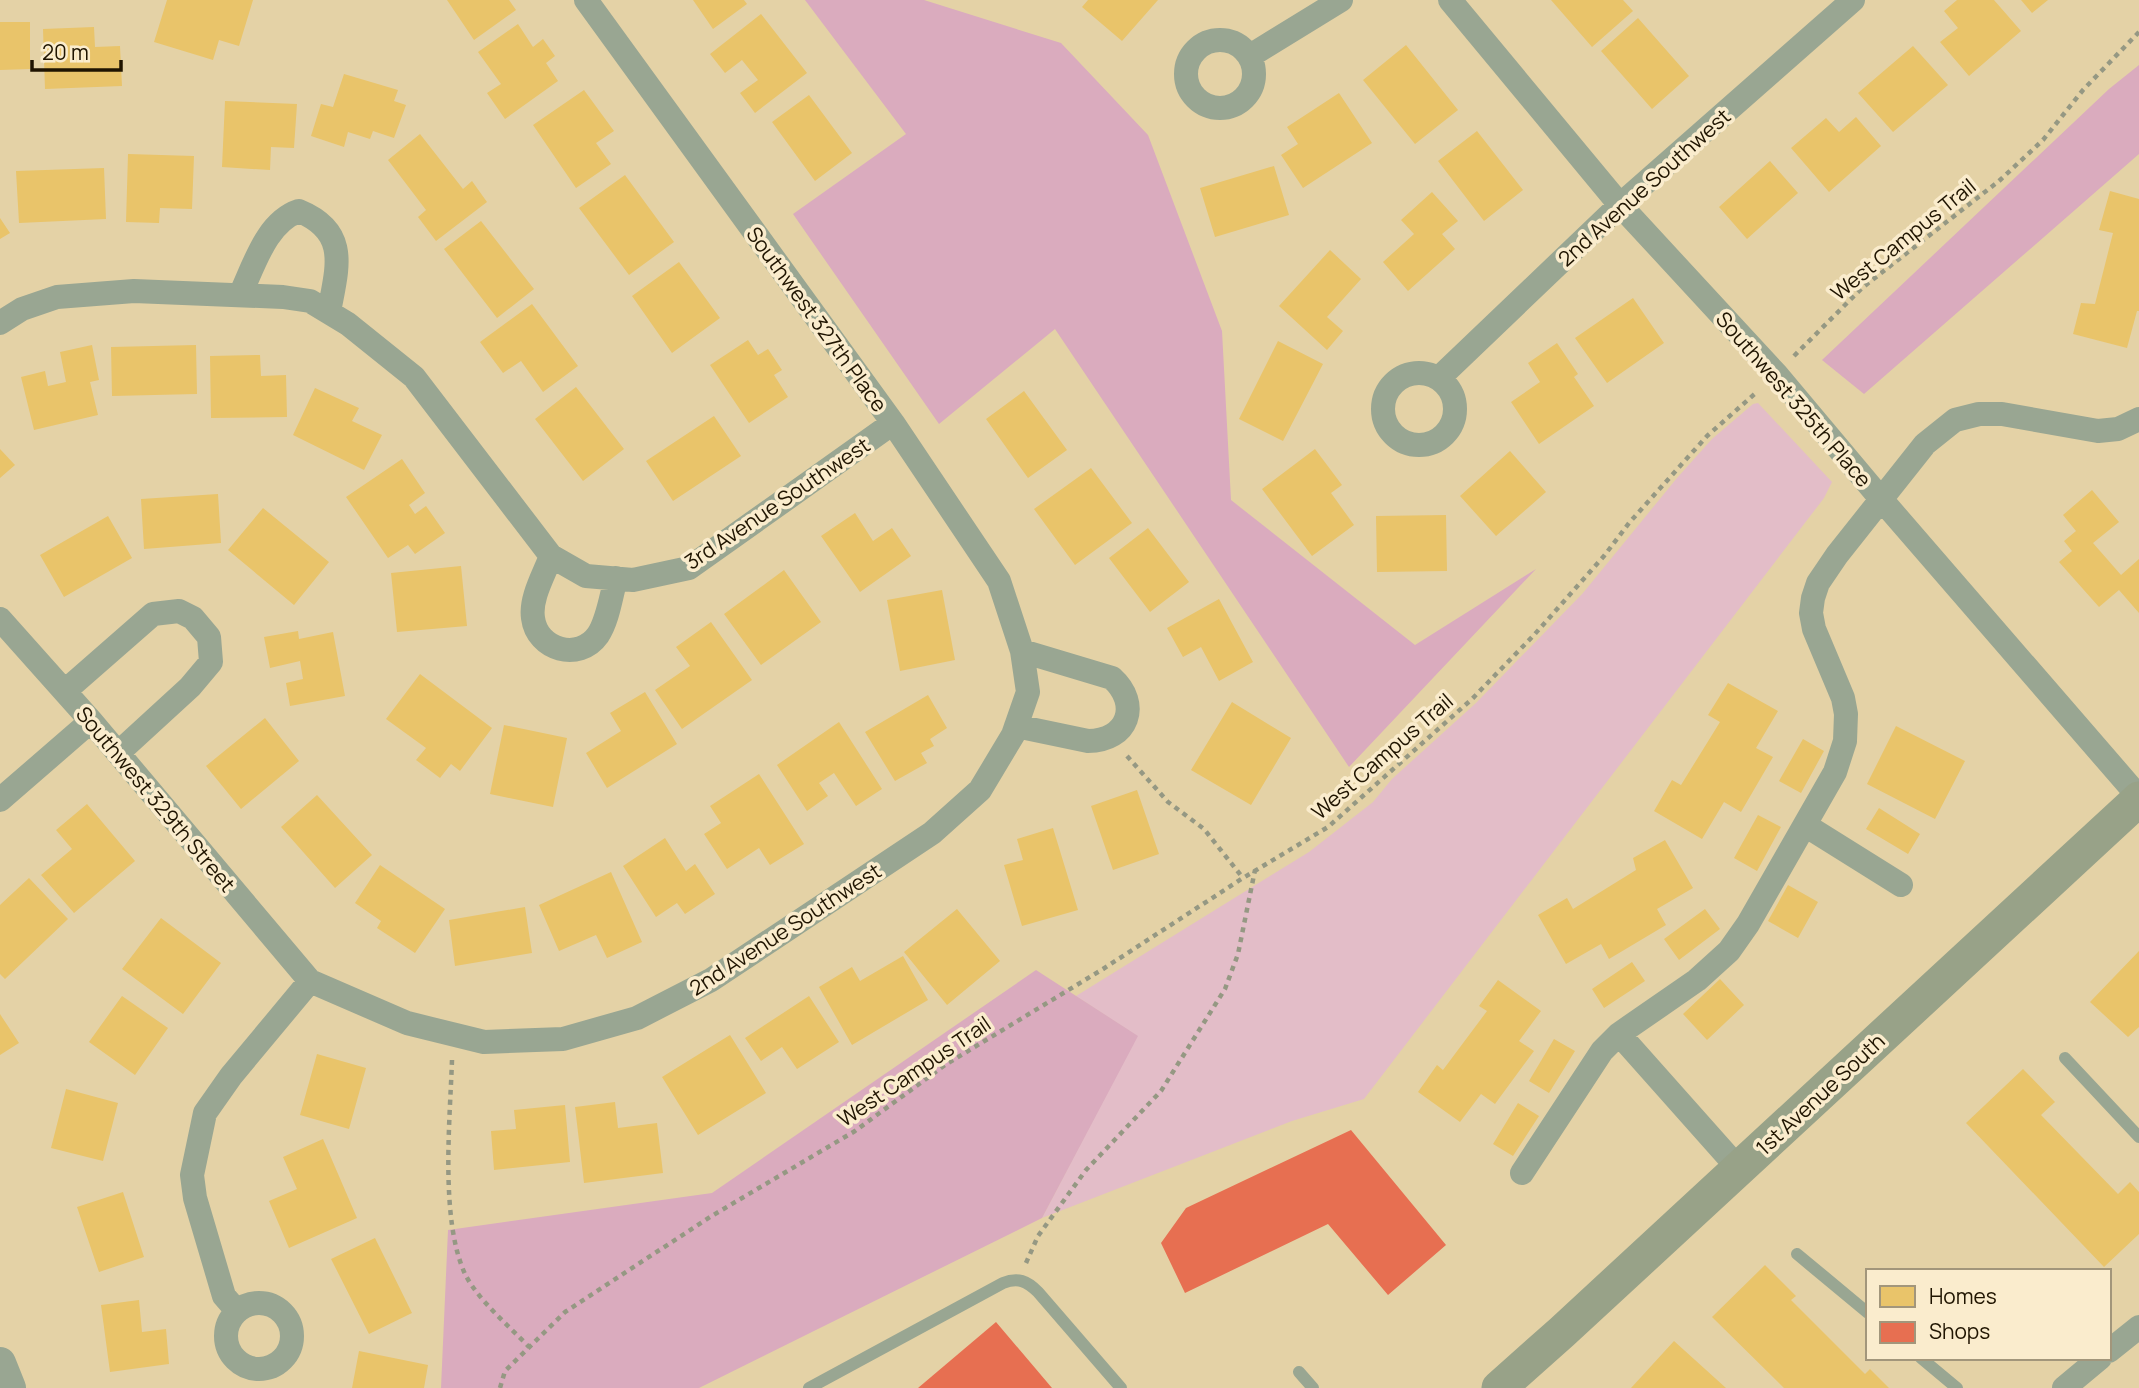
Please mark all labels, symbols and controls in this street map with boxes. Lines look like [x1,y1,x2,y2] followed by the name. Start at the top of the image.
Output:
[32,28,121,72] scale bar
[42,38,89,66] text: 20 m
[1552,102,1736,272] street label: 2nd Avenue Southwest
[1825,172,1981,306] street label: West Campus Trail
[740,221,894,417] street label: Southwest 327th Place
[1710,305,1878,493] street label: Southwest 325th Place
[679,430,875,576] street label: 3rd Avenue Southwest
[1305,687,1459,825] street label: West Campus Trail
[70,700,242,898] street label: Southwest 329th Street
[684,856,886,1002] street label: 2nd Avenue Southwest
[832,1009,996,1133] street label: West Campus Trail
[1750,1027,1890,1161] street label: 1st Avenue South
[1866,1269,2111,1360] legend
[1929,1282,1997,1310] text: Homes
[1929,1317,1990,1345] text: Shops

